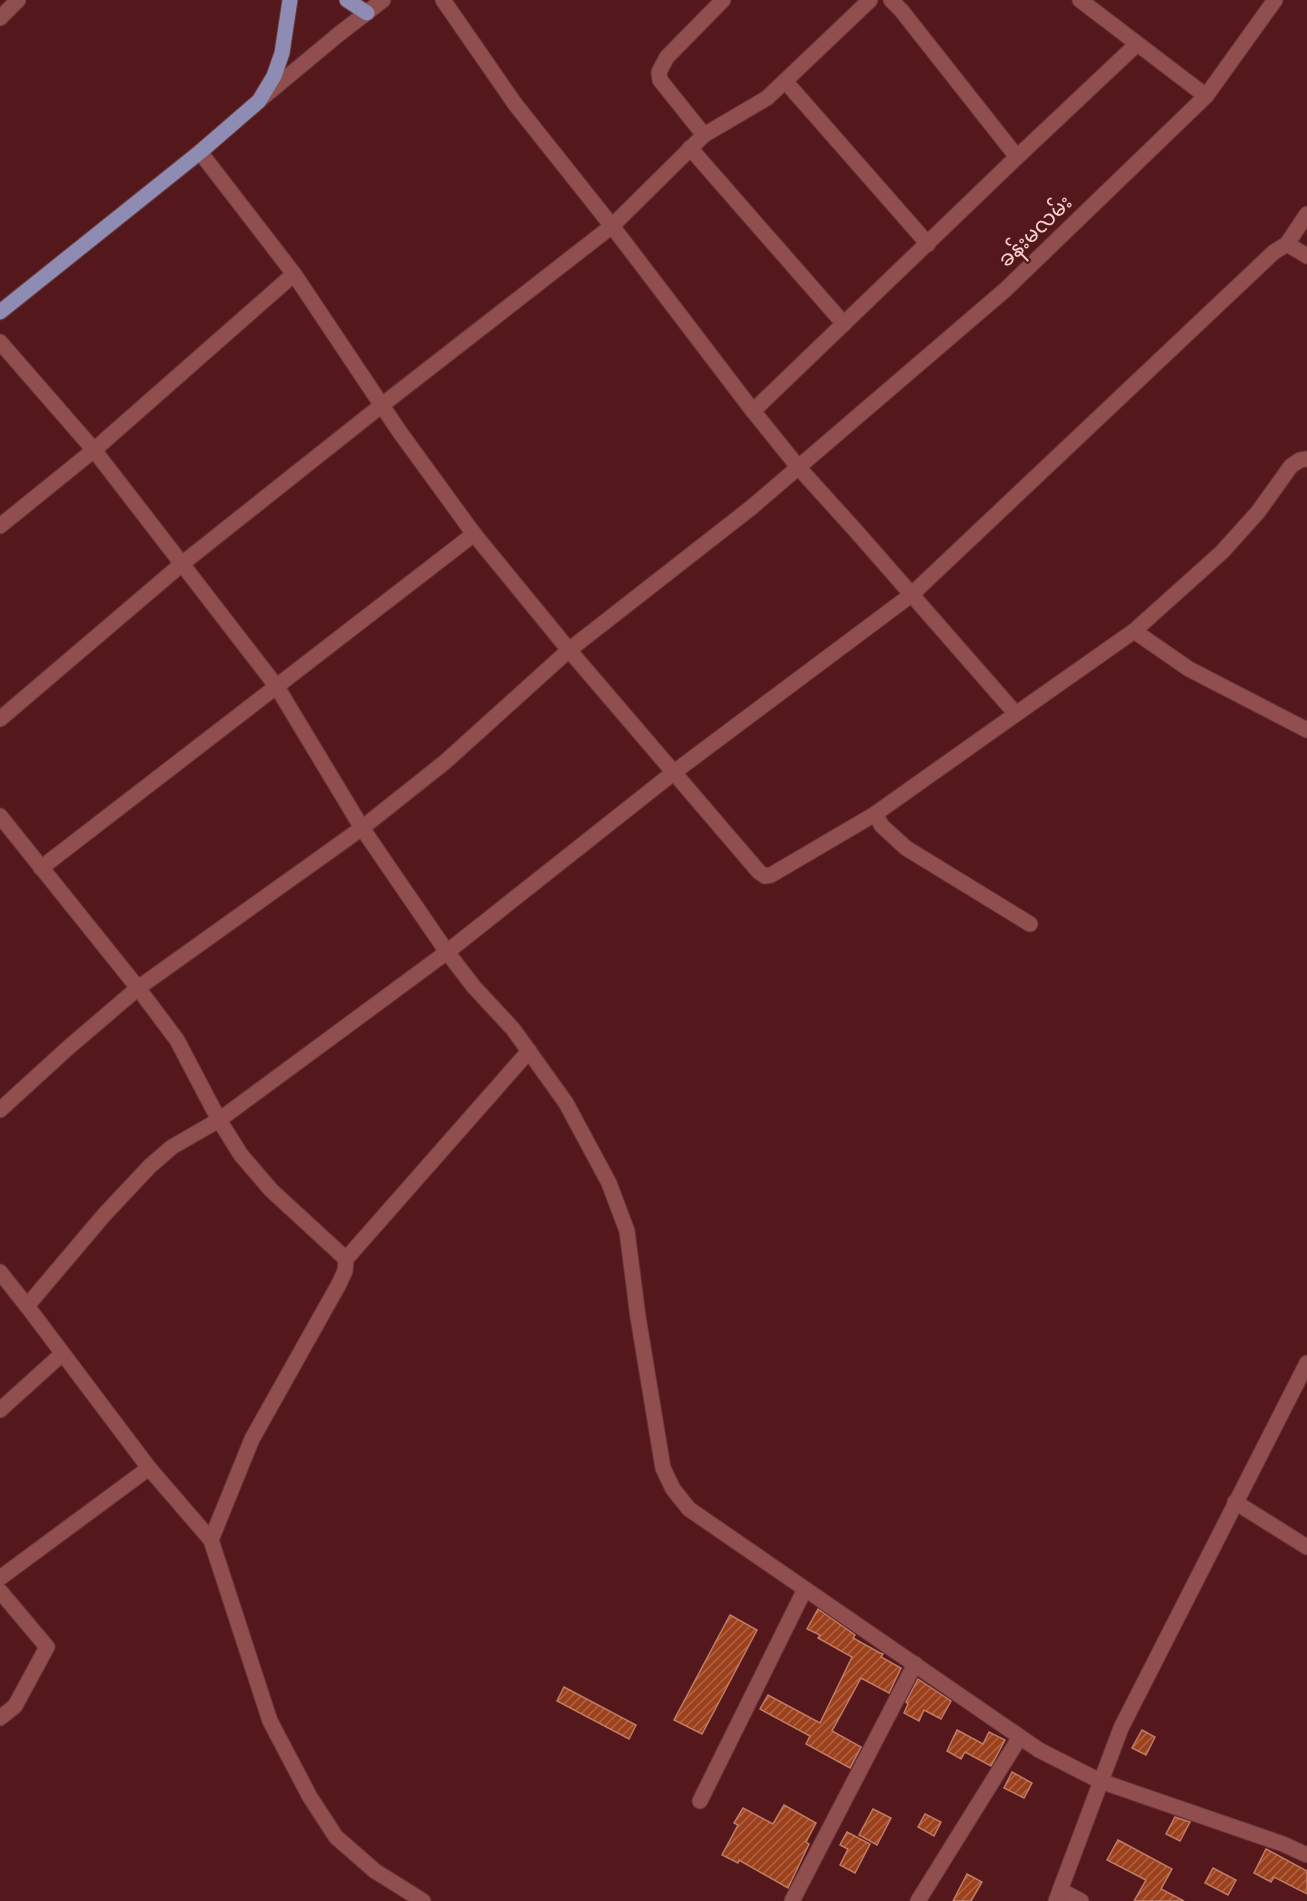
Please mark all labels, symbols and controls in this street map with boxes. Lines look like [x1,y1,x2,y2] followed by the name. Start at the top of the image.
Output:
[991,187,1080,275] street label: ခန်းမလမ်း

